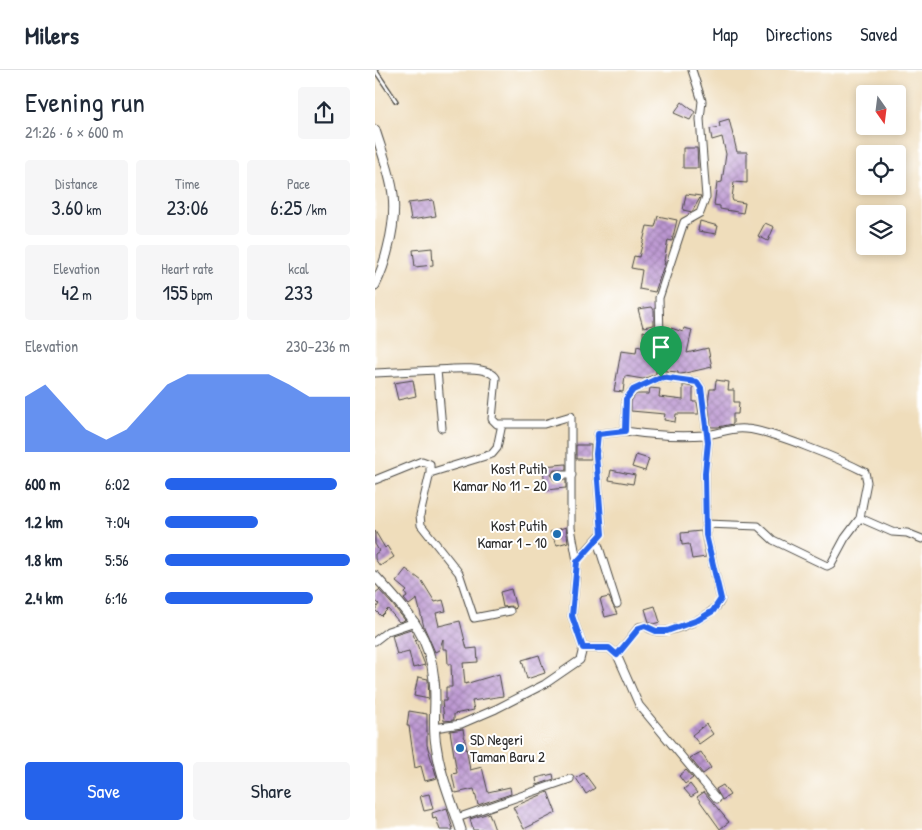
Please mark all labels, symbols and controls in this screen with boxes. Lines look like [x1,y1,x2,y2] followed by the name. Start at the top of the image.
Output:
[25,19,79,51] text: Milers
[713,22,738,47] text: Map
[766,22,832,47] text: Directions
[860,22,897,47] text: Saved
[25,83,145,121] text: Evening run
[856,85,906,135] north arrow
[856,85,906,255] map controls
[298,87,350,139] button: share
[25,121,123,143] text: 21:26 · 6 × 600 m
[856,145,906,195] button: locate
[55,174,98,193] text: Distance
[175,174,200,193] text: Time
[287,174,310,193] text: Pace
[51,193,83,222] text: 3.60
[167,193,208,222] text: 23:06
[270,193,302,222] text: 6:25
[83,200,102,219] text: km
[302,200,327,219] text: /km
[856,205,906,255] button: layers
[53,259,100,278] text: Elevation
[161,259,214,278] text: Heart rate
[288,259,309,278] text: kcal
[61,278,79,307] text: 42
[163,278,188,307] text: 155
[284,278,313,307] text: 233
[79,285,92,304] text: m
[188,285,212,304] text: bpm
[640,326,682,377] pin
[647,333,675,361] icon: arrive
[25,335,78,357] text: Elevation
[286,335,350,357] text: 230–236 m
[453,458,547,496] place label: Kost Putih Kamar No 11 - 20
[551,471,563,483] marker: Kost Putih Kamar No 11 - 20
[25,473,60,495] text: 600 m
[105,473,130,495] text: 6:02
[25,511,63,533] text: 1.2 km
[105,511,130,533] text: 7:04
[477,515,547,553] place label: Kost Putih Kamar 1 - 10
[551,528,563,540] marker: Kost Putih Kamar 1 - 10
[25,549,62,571] text: 1.8 km
[105,549,129,571] text: 5:56
[25,587,63,609] text: 2.4 km
[105,587,127,609] text: 6:16
[470,729,545,767] place label: SD Negeri Taman Baru 2
[454,742,466,754] marker: SD Negeri Taman Baru 2
[25,762,183,820] button: Save
[193,762,350,820] button: Share

